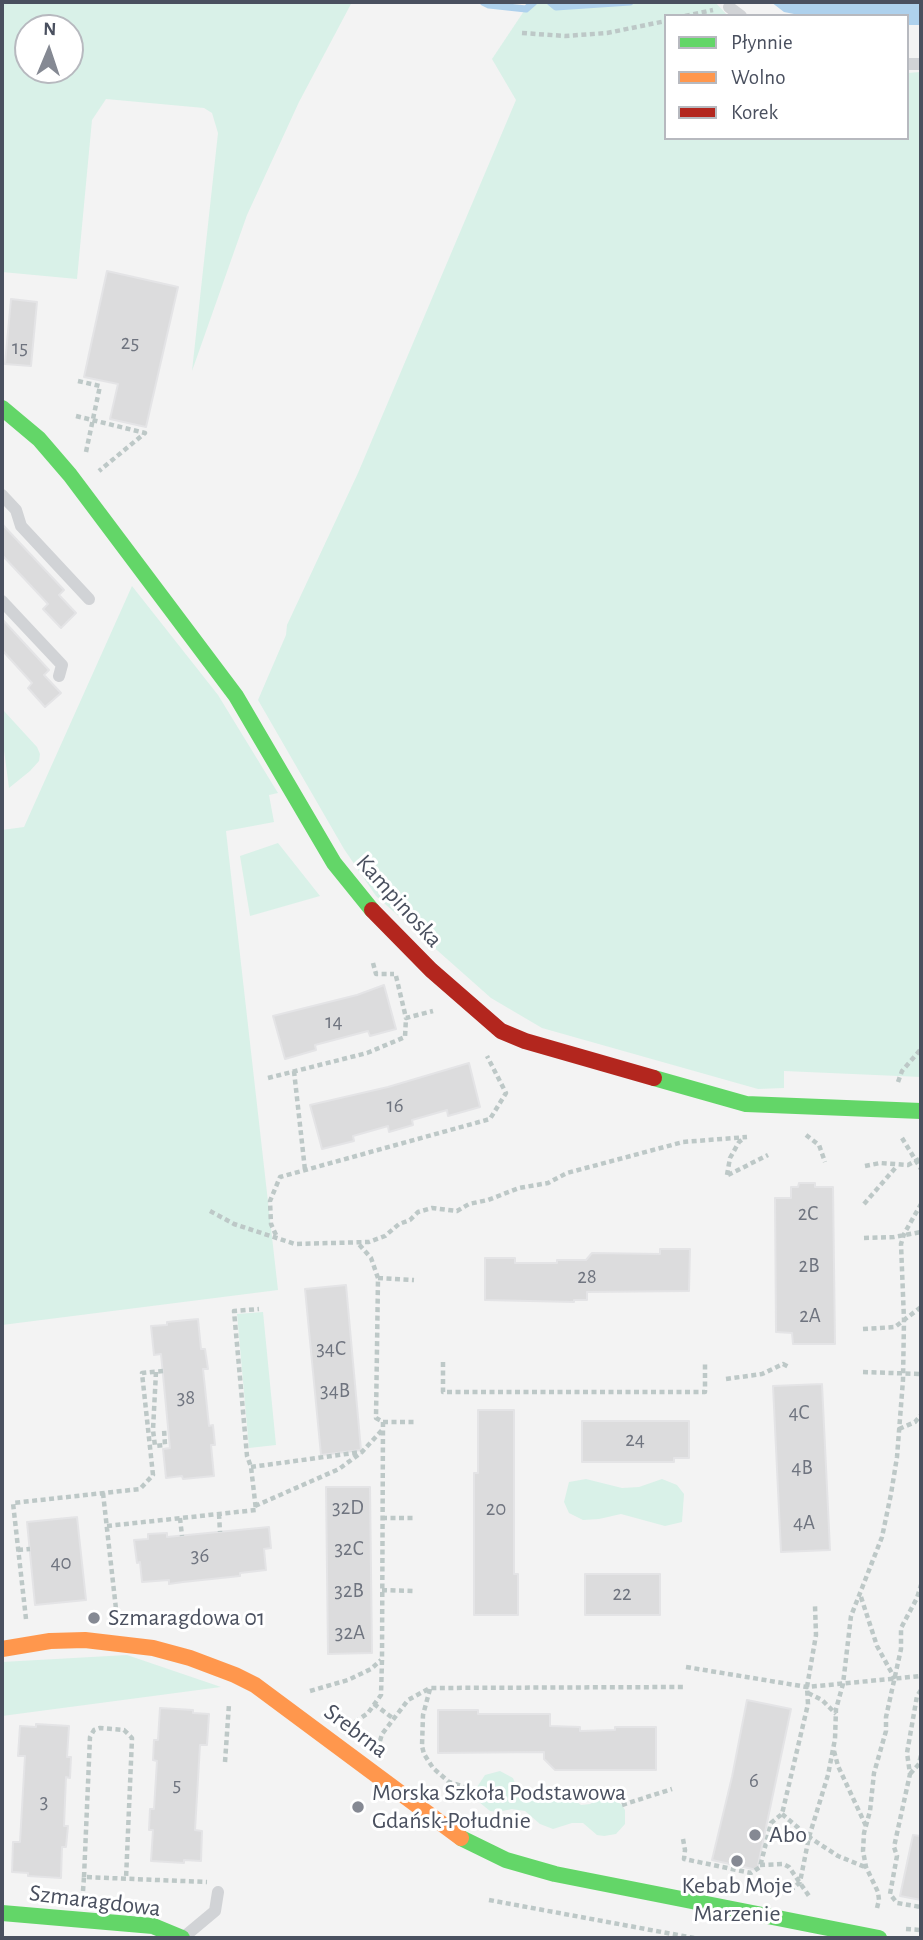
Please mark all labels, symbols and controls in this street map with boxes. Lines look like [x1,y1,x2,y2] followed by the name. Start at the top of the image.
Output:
[14,14,84,84] north arrow
[664,14,909,140] legend
[43,20,57,39] text: N
[731,32,793,53] text: Płynnie
[731,67,785,88] text: Wolno
[731,102,778,123] text: Korek
[121,330,139,356] house number: 25
[12,335,28,361] house number: 15
[350,848,448,954] street label: Kampinoska
[325,1009,343,1035] house number: 14
[386,1093,404,1119] house number: 16
[798,1201,818,1227] house number: 2C
[799,1253,819,1279] house number: 2B
[577,1264,597,1290] house number: 28
[799,1303,821,1329] house number: 2A
[316,1336,346,1362] house number: 34C
[320,1378,350,1404] house number: 34B
[177,1385,195,1411] house number: 38
[788,1400,810,1426] house number: 4C
[625,1427,645,1453] house number: 24
[791,1455,813,1481] house number: 4B
[332,1495,364,1521] house number: 32D
[486,1496,506,1522] house number: 20
[793,1510,815,1536] house number: 4A
[334,1536,364,1562] house number: 32C
[191,1543,209,1569] house number: 36
[50,1550,72,1576] house number: 40
[334,1578,364,1604] house number: 32B
[612,1581,632,1607] house number: 22
[108,1604,265,1632] place label: Szmaragdowa 01
[86,1610,102,1626] marker: Szmaragdowa 01
[335,1620,365,1646] house number: 32A
[318,1697,394,1765] street label: Srebrna
[749,1768,759,1794] house number: 6
[173,1772,181,1798] house number: 5
[372,1779,626,1835] place label: Morska Szkoła Podstawowa Gdańsk-Południe
[40,1789,48,1815] house number: 3
[350,1799,366,1815] marker: Morska Szkoła Podstawowa Gdańsk-Południe
[769,1821,807,1849] place label: Abo
[747,1827,763,1843] marker: Abo
[729,1853,745,1869] marker: Kebab Moje Marzenie
[681,1872,793,1928] place label: Kebab Moje Marzenie
[28,1879,162,1923] street label: Szmaragdowa

